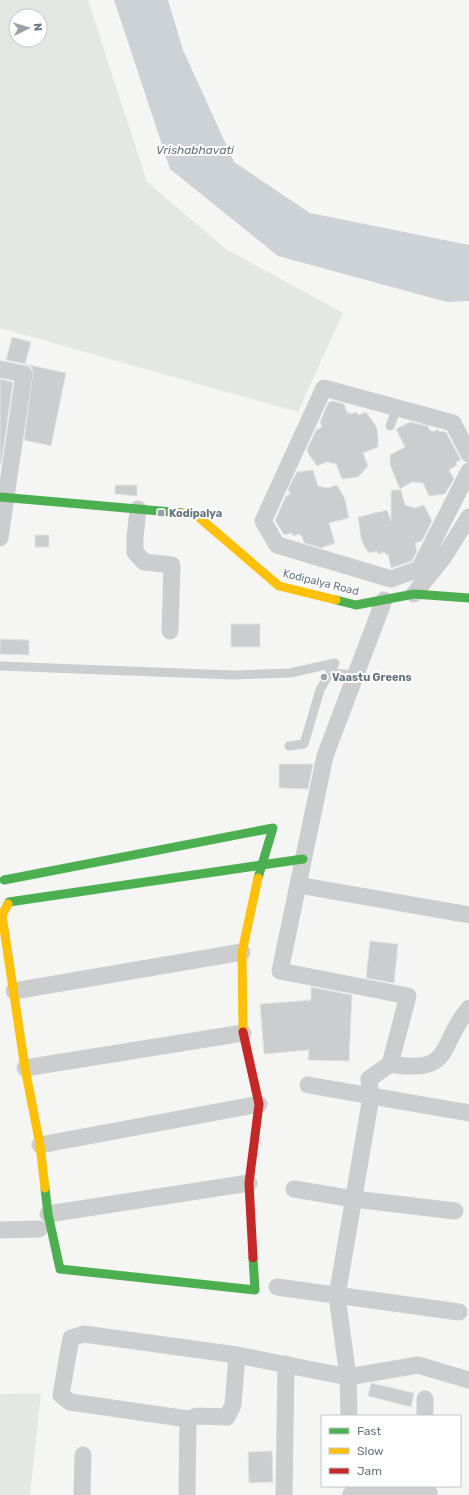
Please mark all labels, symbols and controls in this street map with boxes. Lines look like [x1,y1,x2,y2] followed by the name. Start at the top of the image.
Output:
[8,8,48,48] north arrow
[31,23,44,32] text: N
[156,143,235,157] water label: Vrishabhavati
[169,507,222,520] place label: Kodipalya
[156,508,166,518] marker: Kodipalya
[282,567,360,598] street label: Kodipalya Road
[332,671,412,684] place label: Vaastu Greens
[319,672,329,682] marker: Vaastu Greens
[321,1415,461,1487] legend
[357,1424,381,1438] text: Fast
[357,1444,384,1458] text: Slow
[357,1464,382,1478] text: Jam

